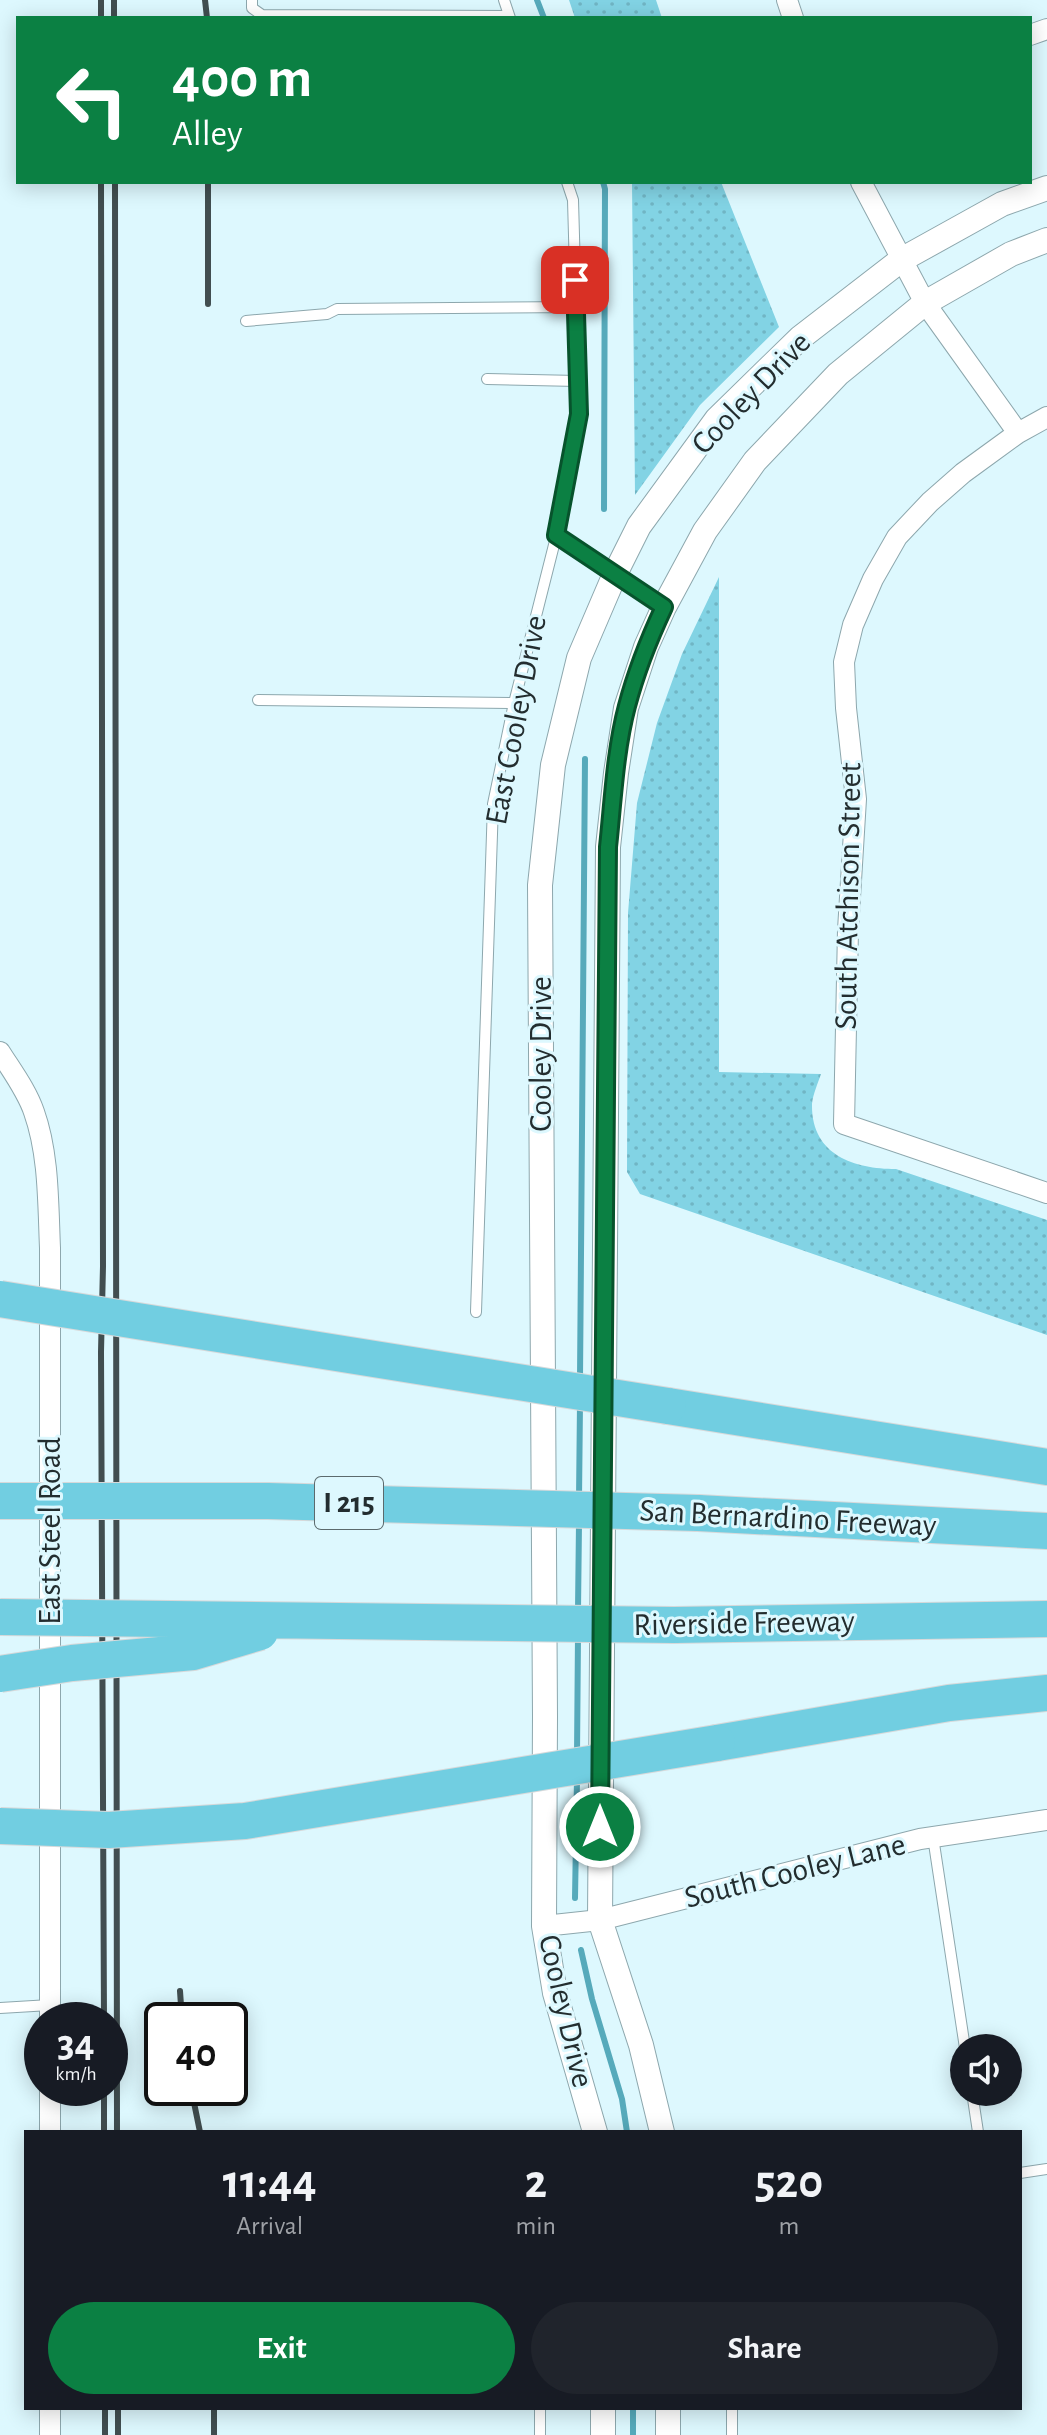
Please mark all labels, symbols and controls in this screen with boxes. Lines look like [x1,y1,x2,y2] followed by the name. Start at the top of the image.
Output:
[40,48,144,152] icon: left
[172,51,312,107] text: 400 m
[172,116,243,152] text: Alley
[541,246,609,314] pin
[553,258,597,302] icon: arrive
[685,326,817,460] street label: Cooley Drive
[480,613,552,827] street label: East Cooley Drive
[830,762,866,1030] street label: South Atchison Street
[525,976,557,1132] street label: Cooley Drive
[34,1437,66,1625] street label: East Steel Road
[315,1477,383,1529] road number: I 215
[639,1494,938,1542] street label: San Bernardino Freeway
[633,1605,855,1641] street label: Riverside Freeway
[558,1785,642,1869] position arrow
[681,1828,909,1914] street label: South Cooley Lane
[533,1932,599,2090] street label: Cooley Drive
[144,2002,248,2106] speed limit sign: 40
[57,2024,95,2064] text: 34
[950,2034,1022,2106] map controls
[950,2034,1022,2106] button: sound
[55,2064,97,2084] text: km/h
[223,2159,317,2207] text: 11:44
[524,2159,547,2207] text: 2
[755,2159,823,2207] text: 520
[236,2213,303,2239] text: Arrival
[515,2213,556,2239] text: min
[779,2213,799,2239] text: m
[48,2302,515,2394] button: Exit
[531,2302,998,2394] button: Share

